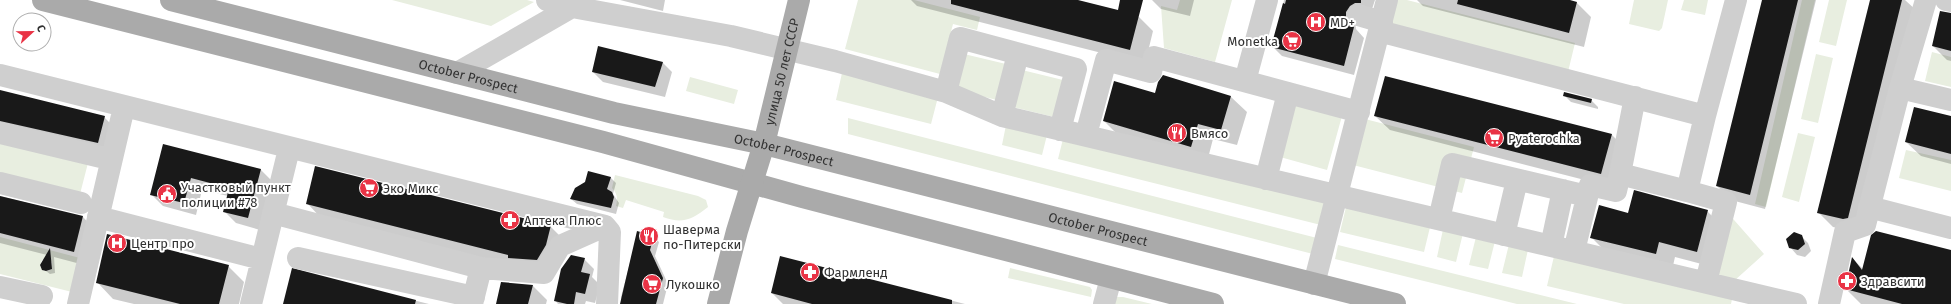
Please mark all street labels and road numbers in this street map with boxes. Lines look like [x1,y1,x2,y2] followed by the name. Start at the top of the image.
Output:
[762,16,802,127] street label: улица 50 лет СССР
[417,56,520,96] street label: October Prospect
[733,131,835,169] street label: October Prospect
[1047,209,1150,249] street label: October Prospect

